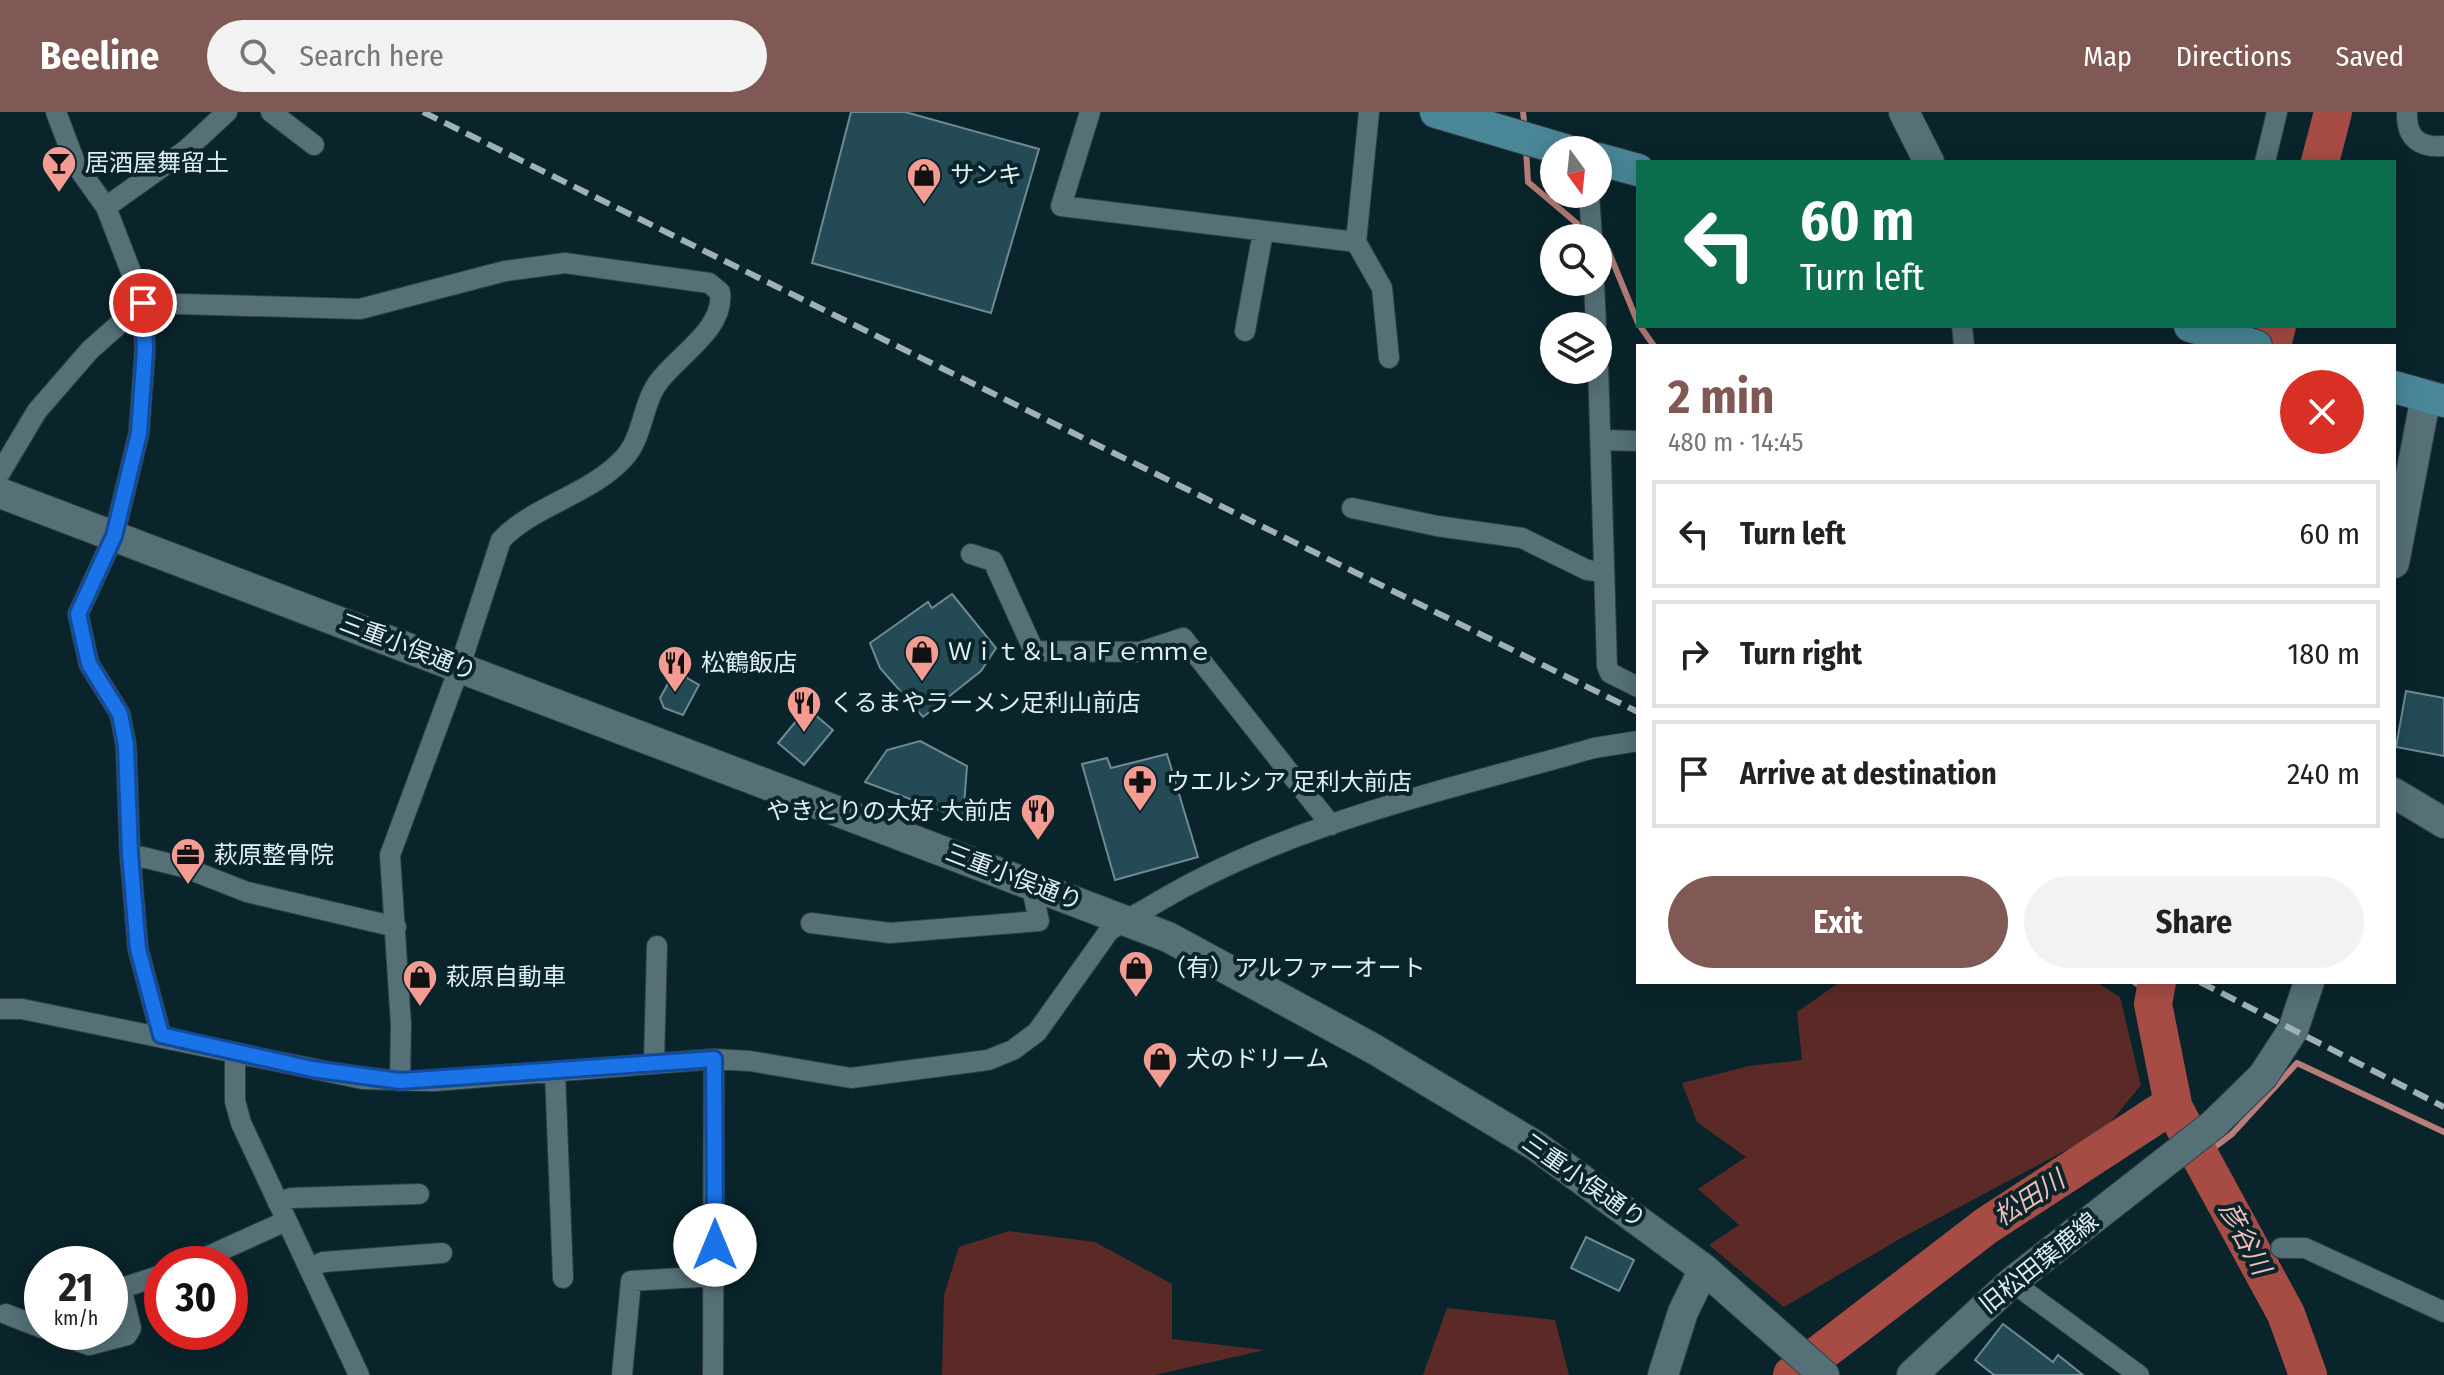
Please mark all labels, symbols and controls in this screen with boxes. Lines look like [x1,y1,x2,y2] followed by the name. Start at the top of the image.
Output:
[207,20,767,92] search box
[40,33,159,79] text: Beeline
[235,34,279,78] icon: search
[299,38,444,74] text: Search here
[2083,40,2132,73] text: Map
[2176,40,2292,73] text: Directions
[2336,40,2404,73] text: Saved
[1540,136,1612,208] north arrow
[1540,136,1612,384] map controls
[40,144,78,194] bar icon: 居酒屋舞留土
[85,149,229,177] place label: 居酒屋舞留土
[905,156,943,206] shop icon: サンキ
[950,161,1022,189] place label: サンキ
[1800,188,1914,255] text: 60 m
[1668,192,1772,296] icon: left
[1540,224,1612,296] button: search
[1800,256,1924,300] text: Turn left
[109,269,177,337] pin
[121,281,165,325] icon: arrive
[1540,312,1612,384] button: layers
[1668,368,1774,426] text: 2 min
[2280,370,2364,454] button: close
[1668,427,1803,458] text: 480 m · 14:45
[1672,512,1716,556] icon: left
[1740,516,1846,552] text: Turn left
[2299,516,2360,552] text: 60 m
[336,608,480,686] street label: 三重小俣通り
[1672,632,1716,676] icon: right
[903,633,941,683] shop icon: Ｗｉｔ＆ＬａＦｅｍｍｅ
[1740,636,1862,672] text: Turn right
[2288,636,2360,672] text: 180 m
[948,638,1212,666] place label: Ｗｉｔ＆ＬａＦｅｍｍｅ
[656,644,694,694] restaurant icon: 松鶴飯店
[701,649,797,677] place label: 松鶴飯店
[785,684,823,734] restaurant icon: くるまやラーメン足利山前店
[830,689,1141,717] place label: くるまやラーメン足利山前店
[1672,752,1716,796] icon: arrive
[1740,756,1997,792] text: Arrive at destination
[2287,756,2360,792] text: 240 m
[1121,763,1159,813] pharmacy icon: ウエルシア 足利大前店
[1166,768,1412,796] place label: ウエルシア 足利大前店
[1019,792,1057,842] restaurant icon: やきとりの大好 大前店
[766,797,1012,825] place label: やきとりの大好 大前店
[169,836,207,886] office icon: 萩原整骨院
[942,838,1086,916] street label: 三重小俣通り
[214,841,334,869] place label: 萩原整骨院
[1668,876,2008,968] button: Exit
[2024,876,2364,968] button: Share
[1117,949,1155,999] shop icon: （有）アルファーオート
[1162,954,1426,982] place label: （有）アルファーオート
[401,958,439,1008] shop icon: 萩原自動車
[446,963,566,991] place label: 萩原自動車
[1141,1040,1179,1090] shop icon: 犬のドリーム
[1186,1045,1329,1073] place label: 犬のドリーム
[1517,1128,1651,1234] street label: 三重小俣通り
[1988,1163,2073,1233] water label: 松田川
[2213,1197,2278,1283] water label: 彦谷川
[673,1203,757,1287] position arrow
[1974,1207,2104,1319] street label: 旧松田葉鹿線
[144,1246,248,1350] speed limit sign: 30
[59,1264,93,1312] text: 21
[54,1306,98,1330] text: km/h

